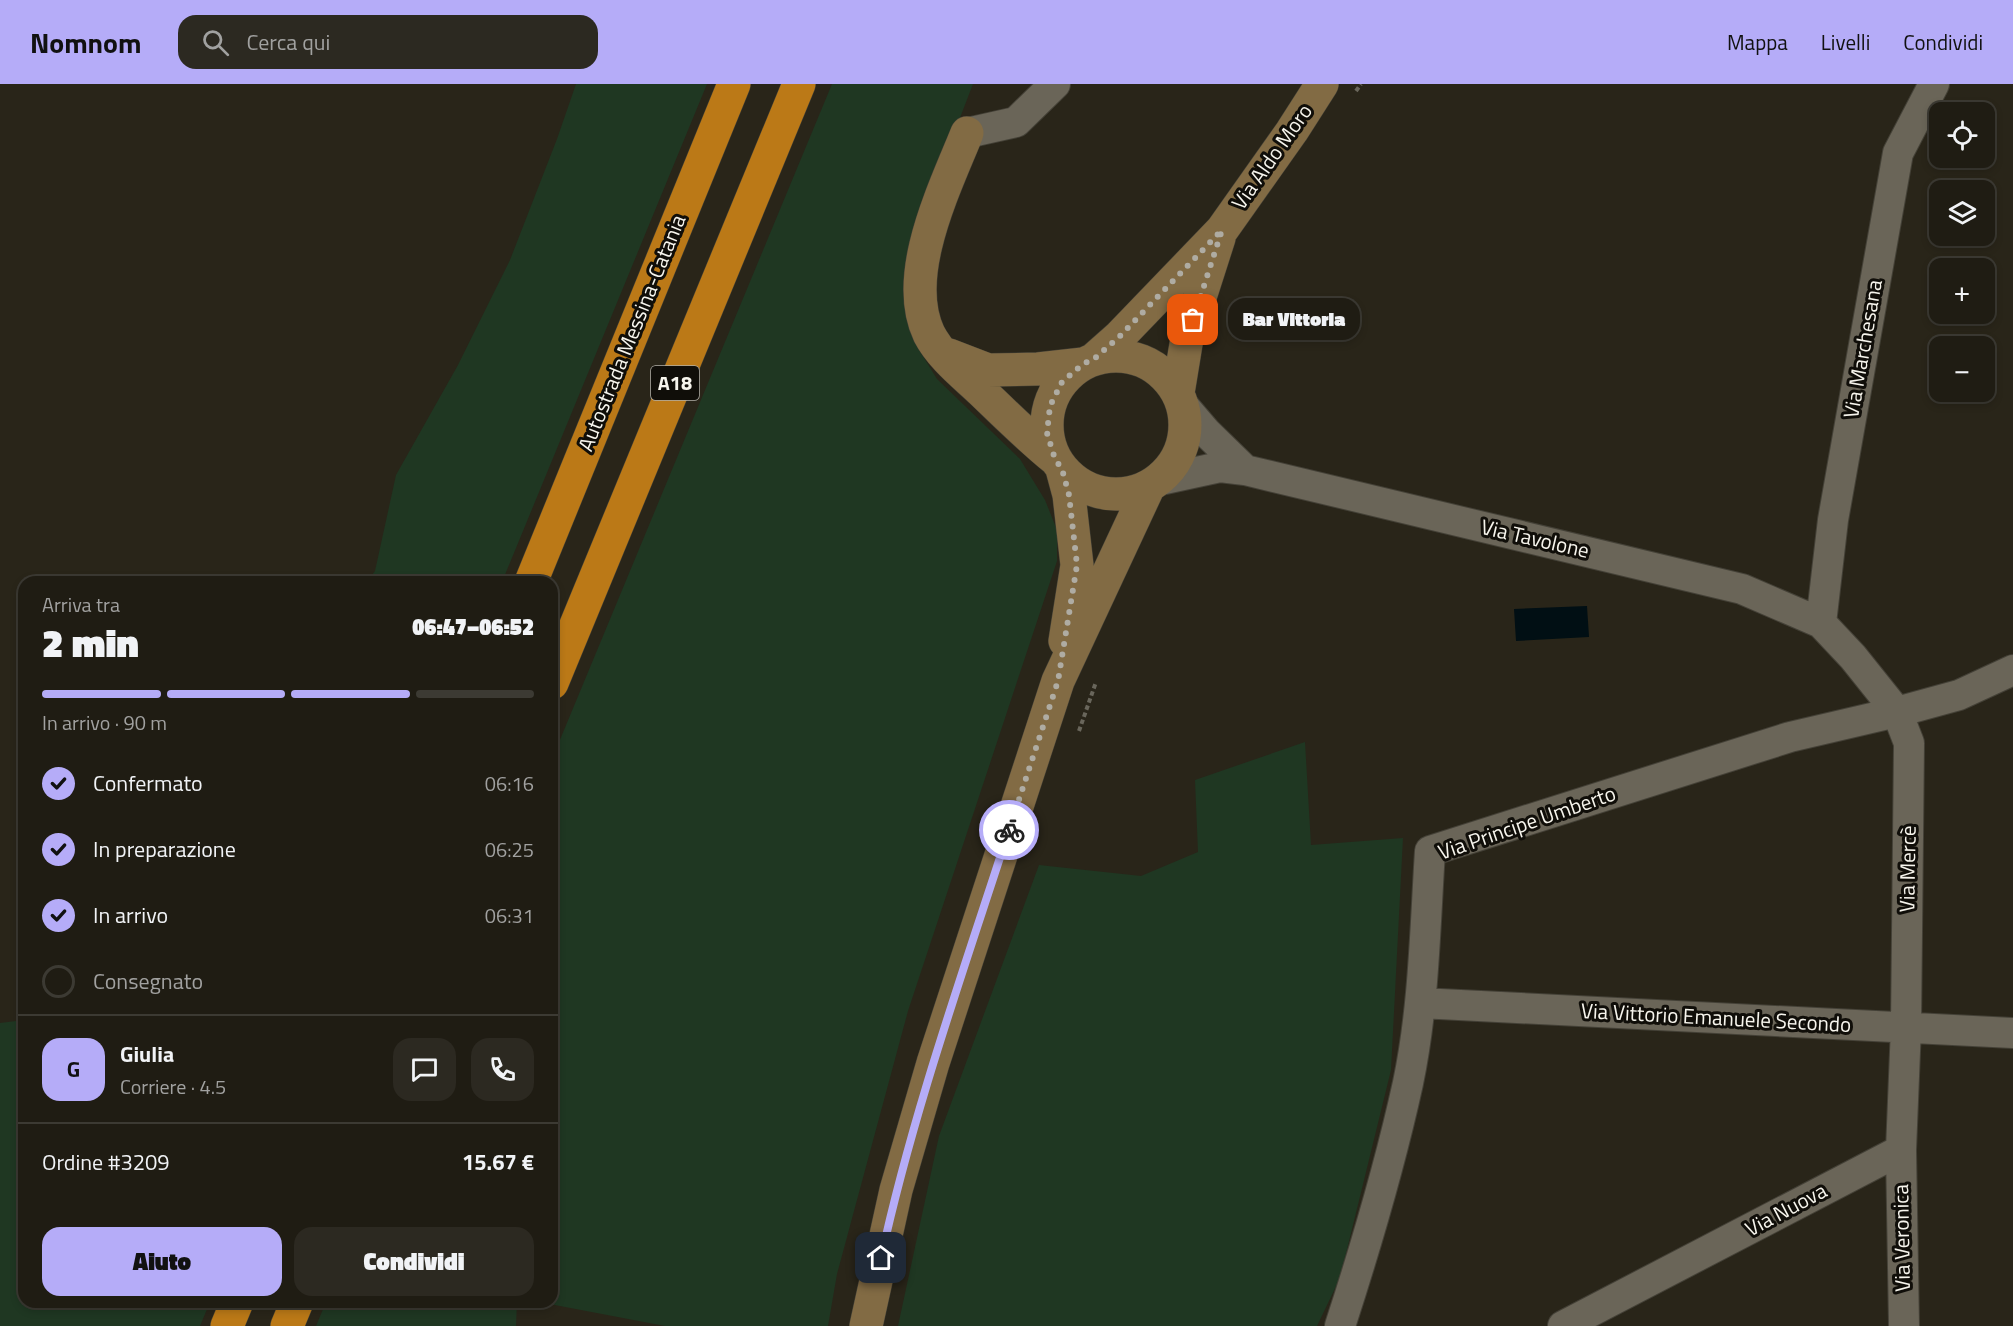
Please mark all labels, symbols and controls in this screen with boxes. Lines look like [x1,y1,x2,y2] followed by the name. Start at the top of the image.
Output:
[178,15,598,69] search box
[30,21,142,64] text: Nomnom
[247,25,330,59] text: Cerca qui
[199,26,232,59] icon: search
[1727,26,1788,58] text: Mappa
[1821,26,1870,58] text: Livelli
[1903,26,1983,58] text: Condividi
[1223,97,1320,216] street label: Via Aldo Moro
[1929,102,1995,402] map controls
[1929,102,1995,168] button: locate
[1929,180,1995,246] button: layers
[569,209,693,456] street label: Autostrada Messina-Catania
[1929,258,1995,324] button: +
[1834,276,1890,421] street label: Via Marchesana
[1167,294,1218,345] pin
[1229,299,1361,341] callout: Bar Vittoria
[1176,303,1209,336] icon: bag
[1243,303,1345,334] text: Bar Vittoria
[1929,336,1995,402] button: −
[651,366,699,400] road number: A18
[1478,510,1593,566] street label: Via Tavolone
[42,589,120,620] text: Arriva tra
[412,610,534,644] text: 06:47–06:52
[42,613,139,672] text: 2 min
[42,707,167,738] text: In arrivo · 90 m
[93,766,203,800] text: Confermato
[42,767,75,800] icon: check
[485,768,534,799] text: 06:16
[1434,777,1620,867] street label: Via Principe Umberto
[979,800,1039,860] courier
[993,814,1026,847] icon: bike
[1890,825,1924,913] street label: Via Mercè
[93,832,236,866] text: In preparazione
[42,833,75,866] icon: check
[485,834,534,865] text: 06:25
[93,898,168,932] text: In arrivo
[42,899,75,932] icon: check
[485,900,534,931] text: 06:31
[93,964,203,998] text: Consegnato
[1580,994,1852,1040] street label: Via Vittorio Emanuele Secondo
[120,1037,174,1071] text: Giulia
[393,1038,456,1101] button: chat
[471,1038,534,1101] button: phone
[67,1052,80,1086] text: G
[120,1071,226,1102] text: Corriere · 4.5
[42,1145,170,1179] text: Ordine #3209
[462,1145,534,1179] text: 15.67 €
[1739,1174,1833,1244] street label: Via Nuova
[1884,1183,1918,1292] street label: Via Veronica
[42,1227,282,1296] button: Aiuto
[294,1227,534,1296] button: Condividi
[855,1232,906,1283] pin
[864,1241,897,1274] icon: home

